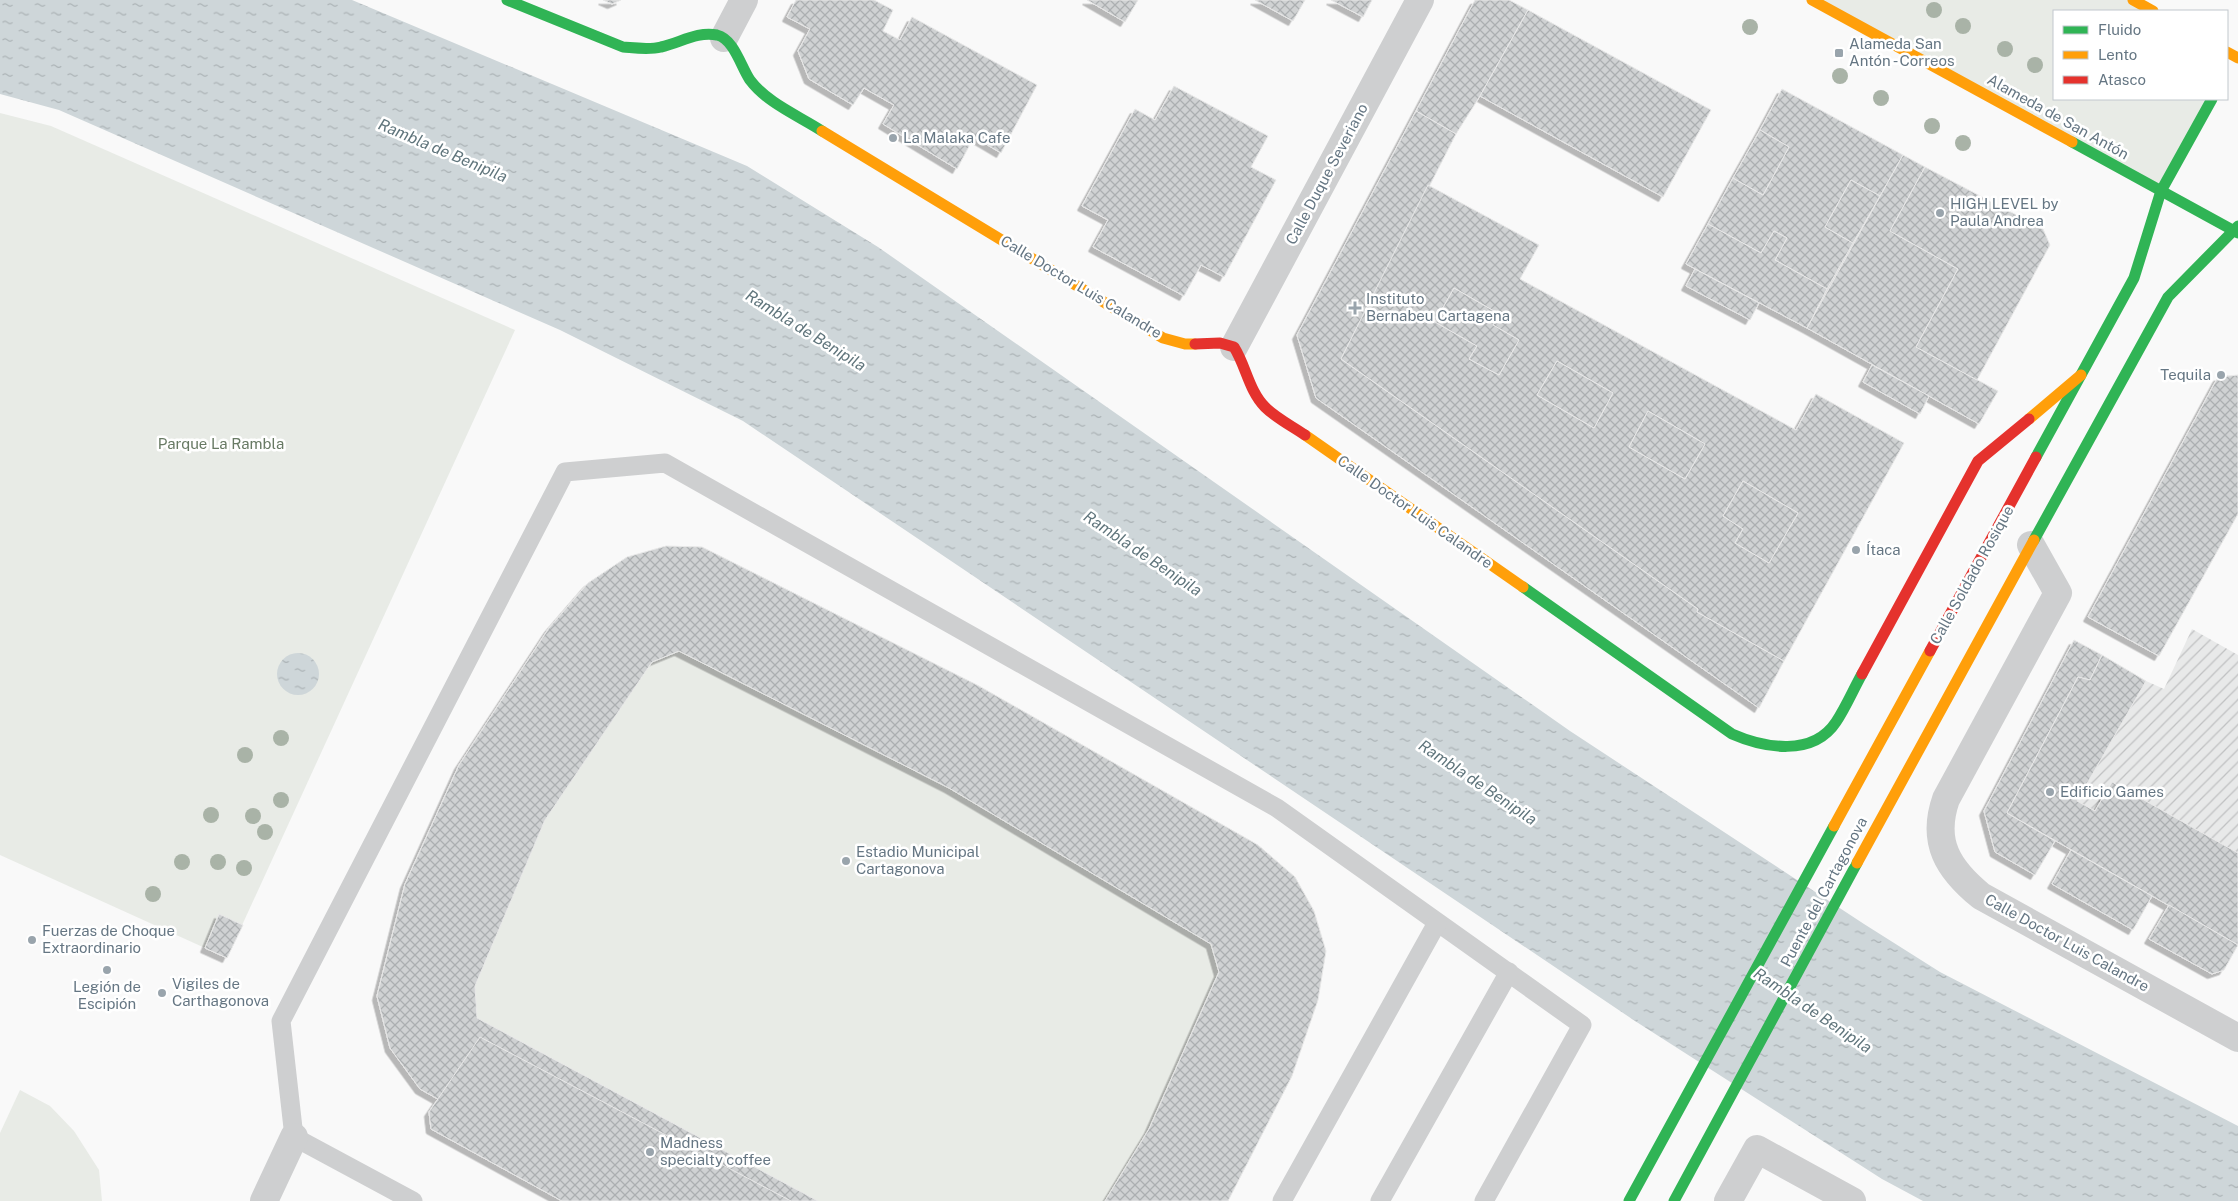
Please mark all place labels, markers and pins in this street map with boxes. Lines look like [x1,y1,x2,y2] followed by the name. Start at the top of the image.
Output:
[1849,35,1955,69] place label: Alameda San Antón - Correos
[1833,47,1845,59] marker: Alameda San Antón - Correos
[903,129,1010,146] place label: La Malaka Cafe
[887,132,899,144] marker: La Malaka Cafe
[1950,195,2059,229] place label: HIGH LEVEL by Paula Andrea
[1934,207,1946,219] marker: HIGH LEVEL by Paula Andrea
[1366,290,1510,324] place label: Instituto Bernabeu Cartagena
[1348,301,1362,315] marker: Instituto Bernabeu Cartagena
[2160,366,2211,383] place label: Tequila
[2215,369,2227,381] marker: Tequila
[1866,541,1901,558] place label: Ítaca
[1850,544,1862,556] marker: Ítaca
[2060,783,2164,800] place label: Edificio Games
[2044,786,2056,798] marker: Edificio Games
[856,843,979,877] place label: Estadio Municipal Cartagonova
[840,855,852,867] marker: Estadio Municipal Cartagonova
[42,922,175,956] place label: Fuerzas de Choque Extraordinario
[26,934,38,946] marker: Fuerzas de Choque Extraordinario
[101,964,113,976] marker: Legión de Escipión
[172,975,269,1009] place label: Vigiles de Carthagonova
[73,978,141,1012] place label: Legión de Escipión
[156,987,168,999] marker: Vigiles de Carthagonova
[660,1134,771,1168] place label: Madness specialty coffee
[644,1146,656,1158] marker: Madness specialty coffee

